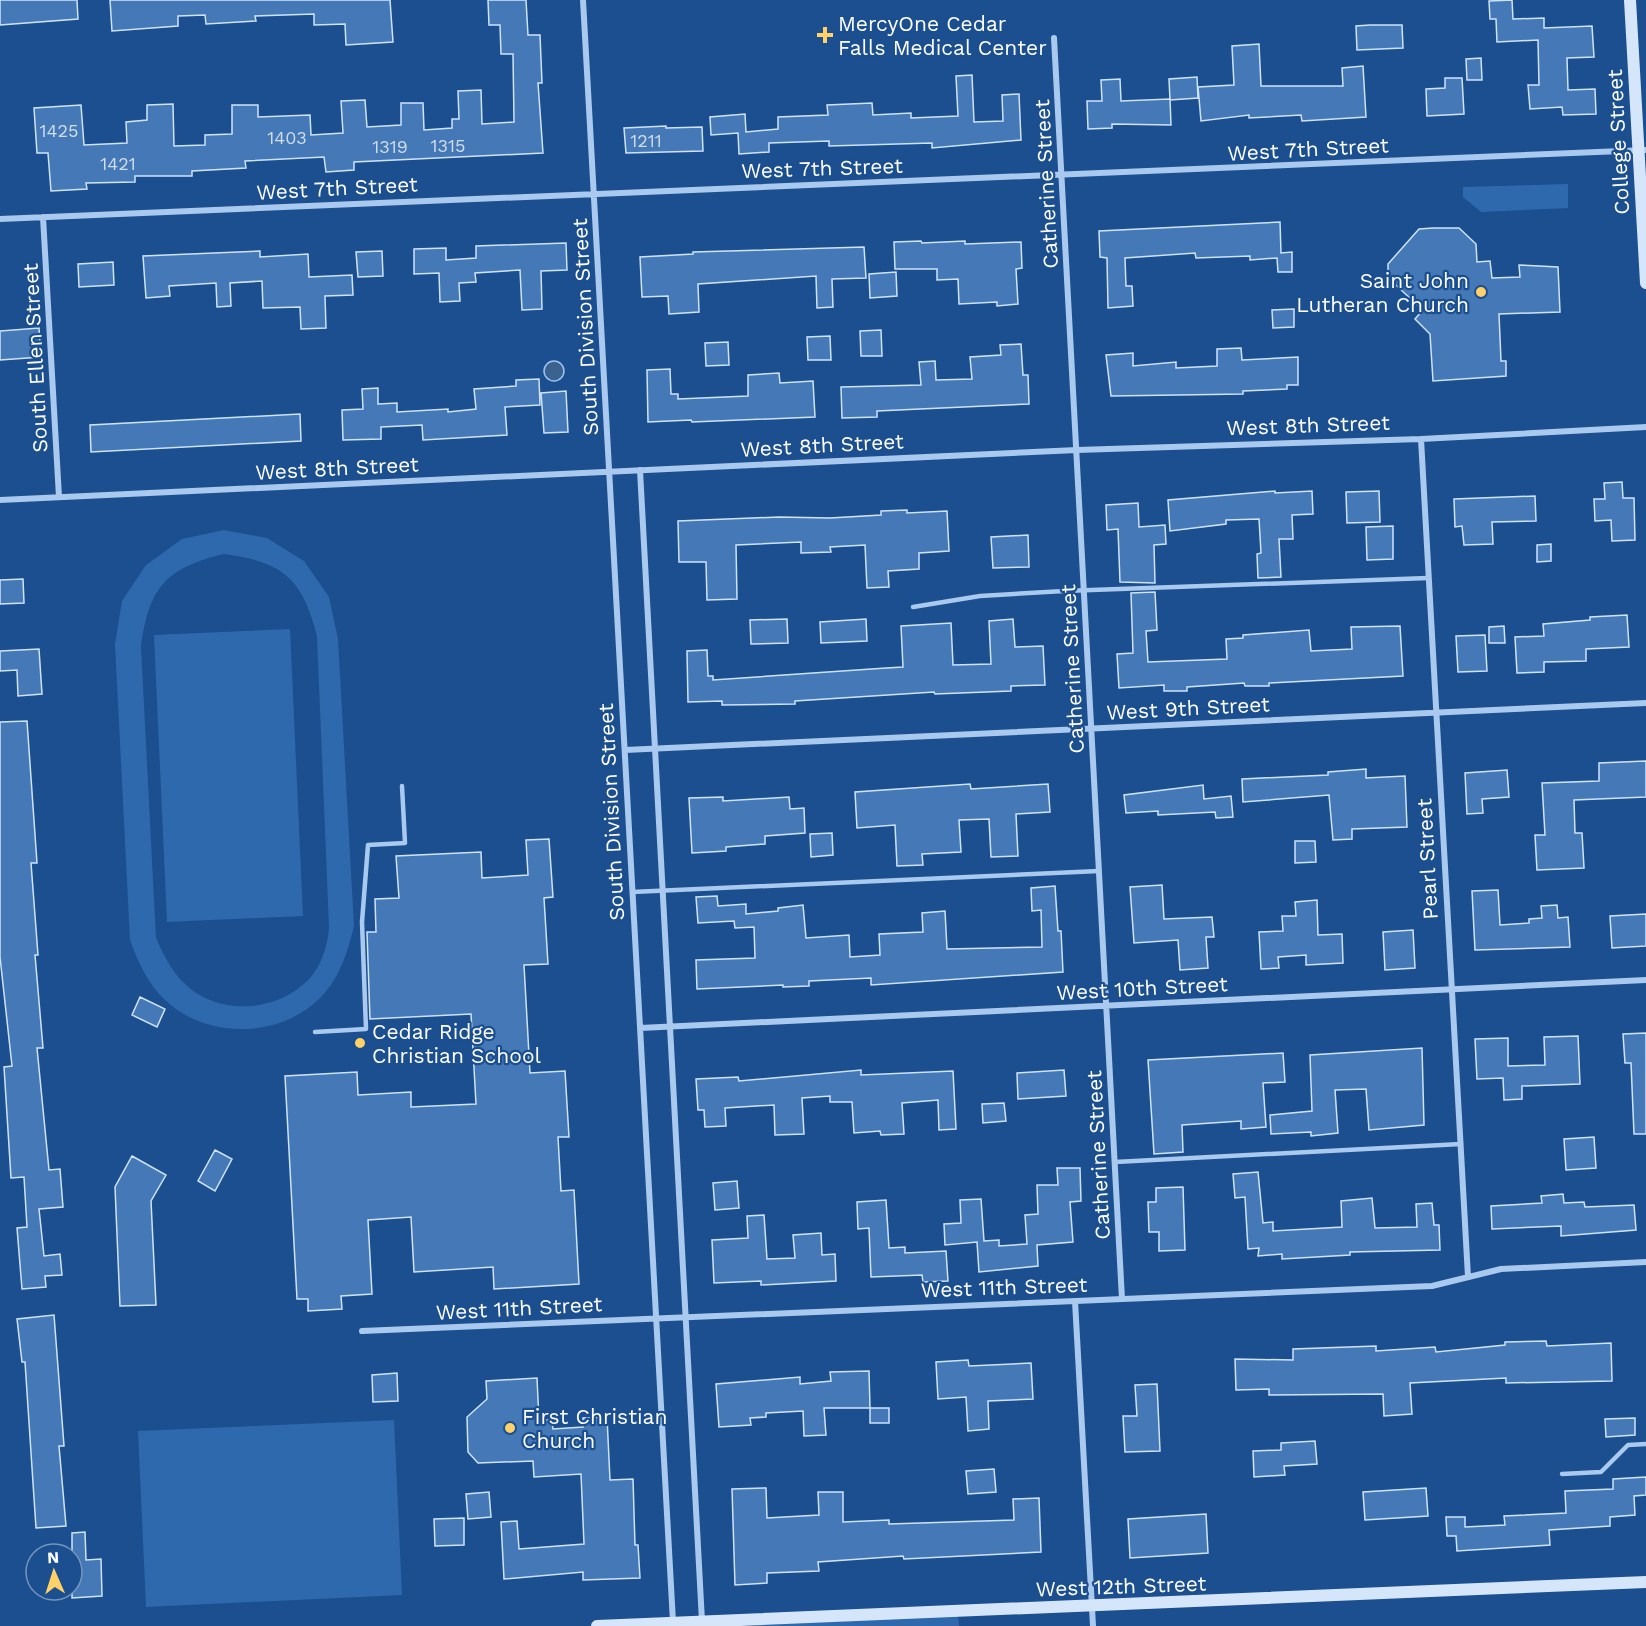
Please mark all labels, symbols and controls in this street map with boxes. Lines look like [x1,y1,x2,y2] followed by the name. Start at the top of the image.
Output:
[838,11,1047,60] place label: MercyOne Cedar Falls Medical Center
[816,26,834,44] marker: MercyOne Cedar Falls Medical Center
[1602,68,1634,215] street label: College Street
[1029,99,1063,269] street label: Catherine Street
[40,120,79,141] house number: 1425
[267,127,307,148] house number: 1403
[630,130,662,151] house number: 1211
[1227,132,1390,166] street label: West 7th Street
[430,135,466,156] house number: 1315
[372,136,408,157] house number: 1319
[100,153,136,174] house number: 1421
[741,153,903,183] street label: West 7th Street
[256,171,419,205] street label: West 7th Street
[567,217,603,436] street label: South Division Street
[18,262,52,453] street label: South Ellen Street
[1296,268,1469,317] place label: Saint John Lutheran Church
[1474,285,1488,299] marker: Saint John Lutheran Church
[1226,410,1390,440] street label: West 8th Street
[740,428,905,462] street label: West 8th Street
[255,451,420,485] street label: West 8th Street
[1055,584,1089,754] street label: Catherine Street
[1106,691,1271,725] street label: West 9th Street
[593,702,629,921] street label: South Division Street
[1411,798,1443,920] street label: Pearl Street
[1056,971,1229,1005] street label: West 10th Street
[372,1019,541,1068] place label: Cedar Ridge Christian School
[353,1036,367,1050] marker: Cedar Ridge Christian School
[1081,1070,1115,1240] street label: Catherine Street
[920,1272,1088,1302] street label: West 11th Street
[435,1291,603,1325] street label: West 11th Street
[522,1404,667,1453] place label: First Christian Church
[503,1421,517,1435] marker: First Christian Church
[24,1542,84,1602] north arrow
[47,1548,60,1567] text: N
[1035,1571,1207,1601] street label: West 12th Street

